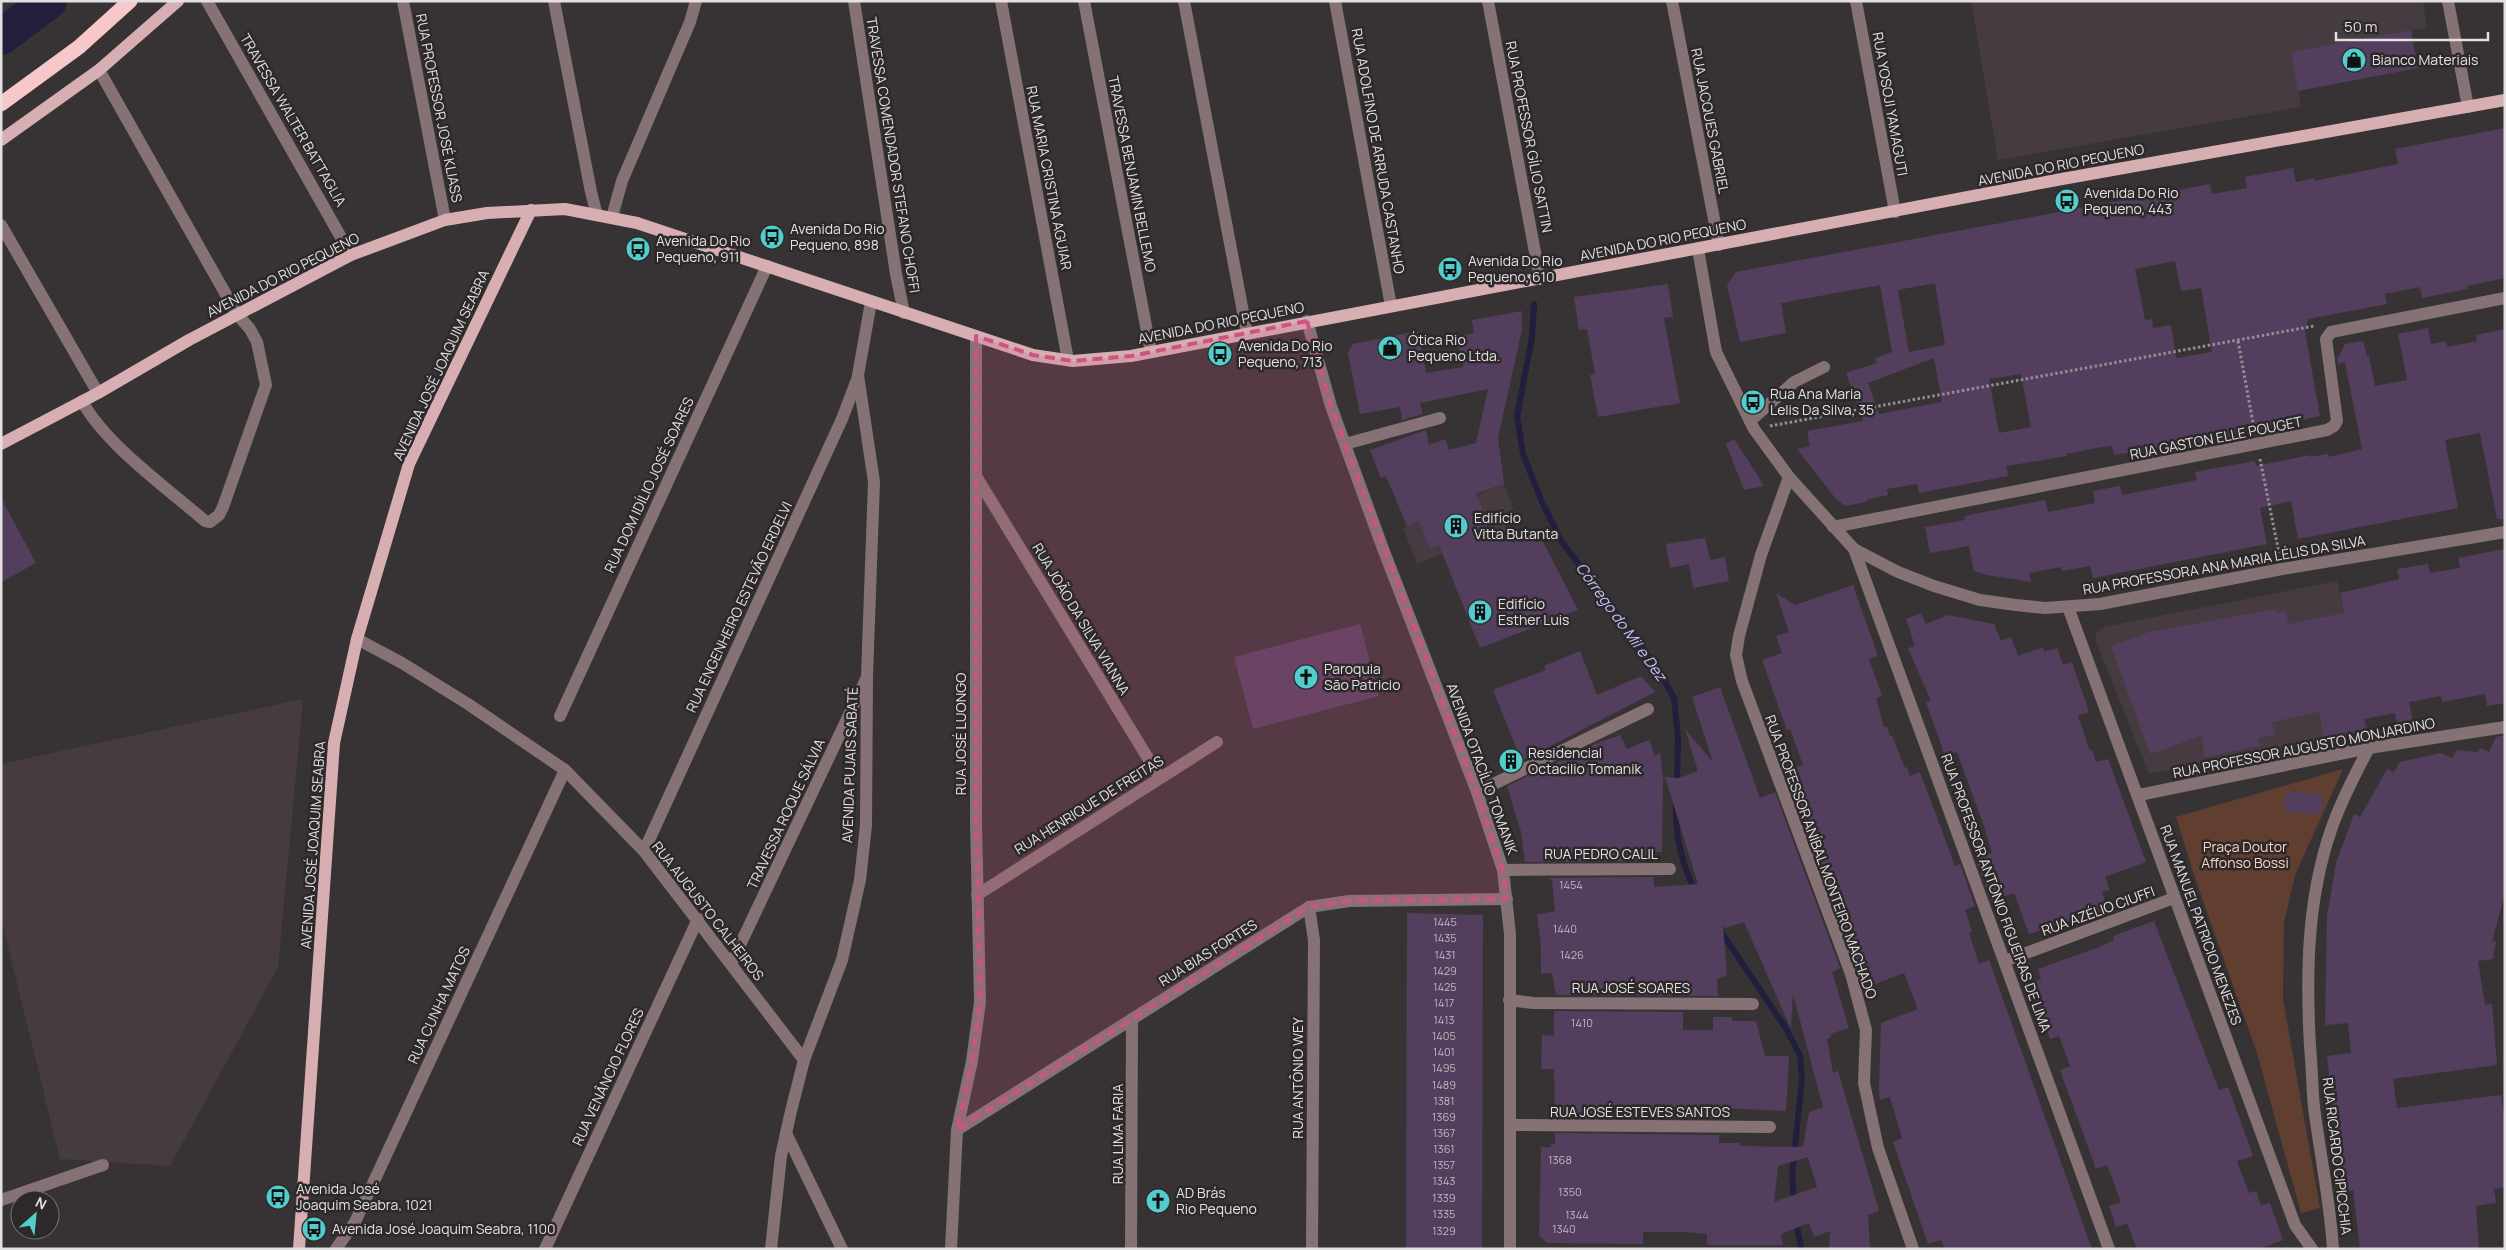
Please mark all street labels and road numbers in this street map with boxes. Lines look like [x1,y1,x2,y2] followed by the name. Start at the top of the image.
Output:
[412,12,467,204] street label: RUA PROFESSOR JOSÉ KLIASS
[862,16,925,294] street label: TRAVESSA COMENDADOR STEFANO CHOFFI
[1348,27,1409,275] street label: RUA ADOLFINO DE ARRUDA CASTANHO
[236,30,351,210] street label: TRAVESSA WALTER BATTAGLIA
[1868,30,1913,177] street label: RUA YOSOJI YAMAGUTI
[1502,40,1557,234] street label: RUA PROFESSOR GÍLIO SATTIN
[1687,46,1734,195] street label: RUA JACQUES GABRIEL
[1104,74,1161,274] street label: TRAVESSA BENJAMIN BELLEMO
[1022,84,1077,272] street label: RUA MARIA CRISTINA AGUIAR
[1976,139,2146,190] street label: AVENIDA DO RIO PEQUENO
[1578,214,1748,265] street label: AVENIDA DO RIO PEQUENO
[203,228,362,321] street label: AVENIDA DO RIO PEQUENO
[388,266,493,463] street label: AVENIDA JOSÉ JOAQUIM SEABRA
[1136,297,1306,348] street label: AVENIDA DO RIO PEQUENO
[599,394,698,576] street label: RUA DOM IDÍLIO JOSÉ SOARES
[2128,411,2304,464] street label: RUA GASTON ELLE POUGET
[681,498,796,715] street label: RUA ENGENHEIRO ESTEVÃO ERDELVI
[2081,530,2367,599] street label: RUA PROFESSORA ANA MARIA LÉLIS DA SILVA
[1028,539,1135,698] street label: RUA JOÃO DA SILVA VIANNA
[951,673,970,795] street label: RUA JOSÉ LUONGO
[1443,680,1523,858] street label: AVENIDA OTACÍLIO TOMANIK
[837,686,862,844] street label: AVENIDA PUJAIS SABATÉ
[1761,712,1882,1001] street label: RUA PROFESSOR ANÍBAL MONTEIRO MACHADO
[2171,713,2437,782] street label: RUA PROFESSOR AUGUSTO MONJARDINO
[742,735,829,892] street label: TRAVESSA ROQUE SÁLVIA
[296,740,329,950] street label: AVENIDA JOSÉ JOAQUIM SEABRA
[1011,751,1167,858] street label: RUA HENRIQUE DE FREITAS
[1937,751,2056,1035] street label: RUA PROFESSOR ANTÔNIO FIGUEIRAS DE LIMA
[2156,822,2247,1028] street label: RUA MANUEL PATRICIO MENEZES
[648,837,769,984] street label: RUA AUGUSTO CALHEIROS
[1544,844,1658,863] street label: RUA PEDRO CALIL
[2039,881,2157,940] street label: RUA AZÉLIO CIUFFI
[1155,915,1261,990] street label: RUA BIAS FORTES
[403,943,474,1067] street label: RUA CUNHA MATOS
[1572,978,1691,997] street label: RUA JOSÉ SOARES
[567,1005,648,1149] street label: RUA VENÂNCIO FLORES
[1288,1017,1307,1139] street label: RUA ANTÔNIO WEY
[2318,1076,2357,1236] street label: RUA RICARDO CIPICCHIA
[1108,1084,1127,1184] street label: RUA LIMA FARIA
[1550,1102,1730,1121] street label: RUA JOSÉ ESTEVES SANTOS

